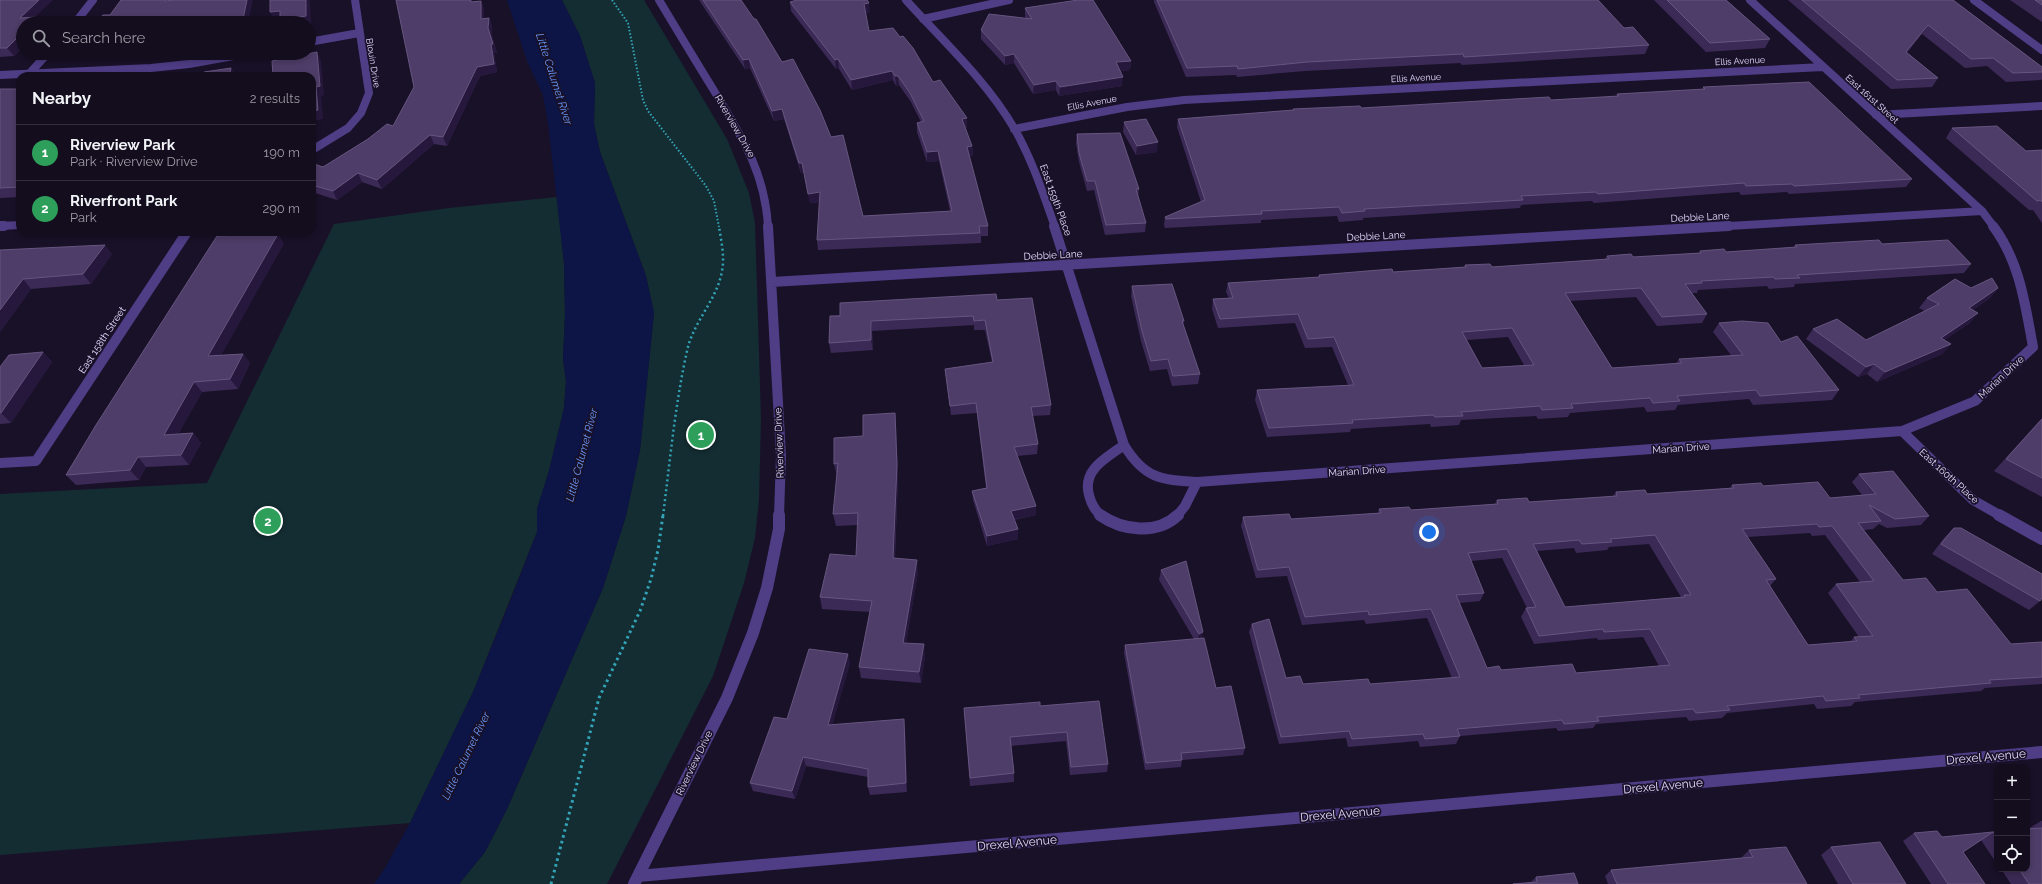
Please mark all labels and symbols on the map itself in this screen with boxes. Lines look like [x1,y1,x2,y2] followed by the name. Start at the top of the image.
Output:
[533,31,575,128] water label: Little Calumet River
[364,37,382,89] street label: Blouin Drive
[1715,55,1766,67] street label: Ellis Avenue
[1391,72,1442,84] street label: Ellis Avenue
[1843,73,1901,125] street label: East 161st Street
[713,93,757,159] street label: Riverview Drive
[1066,93,1118,113] street label: Ellis Avenue
[1038,163,1074,237] street label: East 159th Place
[1670,210,1730,224] street label: Debbie Lane
[1346,229,1406,243] street label: Debbie Lane
[1023,248,1083,262] street label: Debbie Lane
[76,304,128,375] street label: East 158th Street
[1976,353,2026,401] street label: Marian Drive
[563,406,601,503] water label: Little Calumet River
[772,407,786,479] street label: Riverview Drive
[688,420,714,450] pin: 1
[1652,440,1710,455] street label: Marian Drive
[1917,446,1981,506] street label: East 160th Place
[1328,463,1386,478] street label: Marian Drive
[255,506,281,536] pin: 2
[1419,522,1439,542] your location
[439,709,493,802] water label: Little Calumet River
[674,729,714,797] street label: Riverview Drive
[1946,747,2026,767] street label: Drexel Avenue
[1623,776,1703,796] street label: Drexel Avenue
[1300,804,1380,824] street label: Drexel Avenue
[977,833,1057,853] street label: Drexel Avenue

